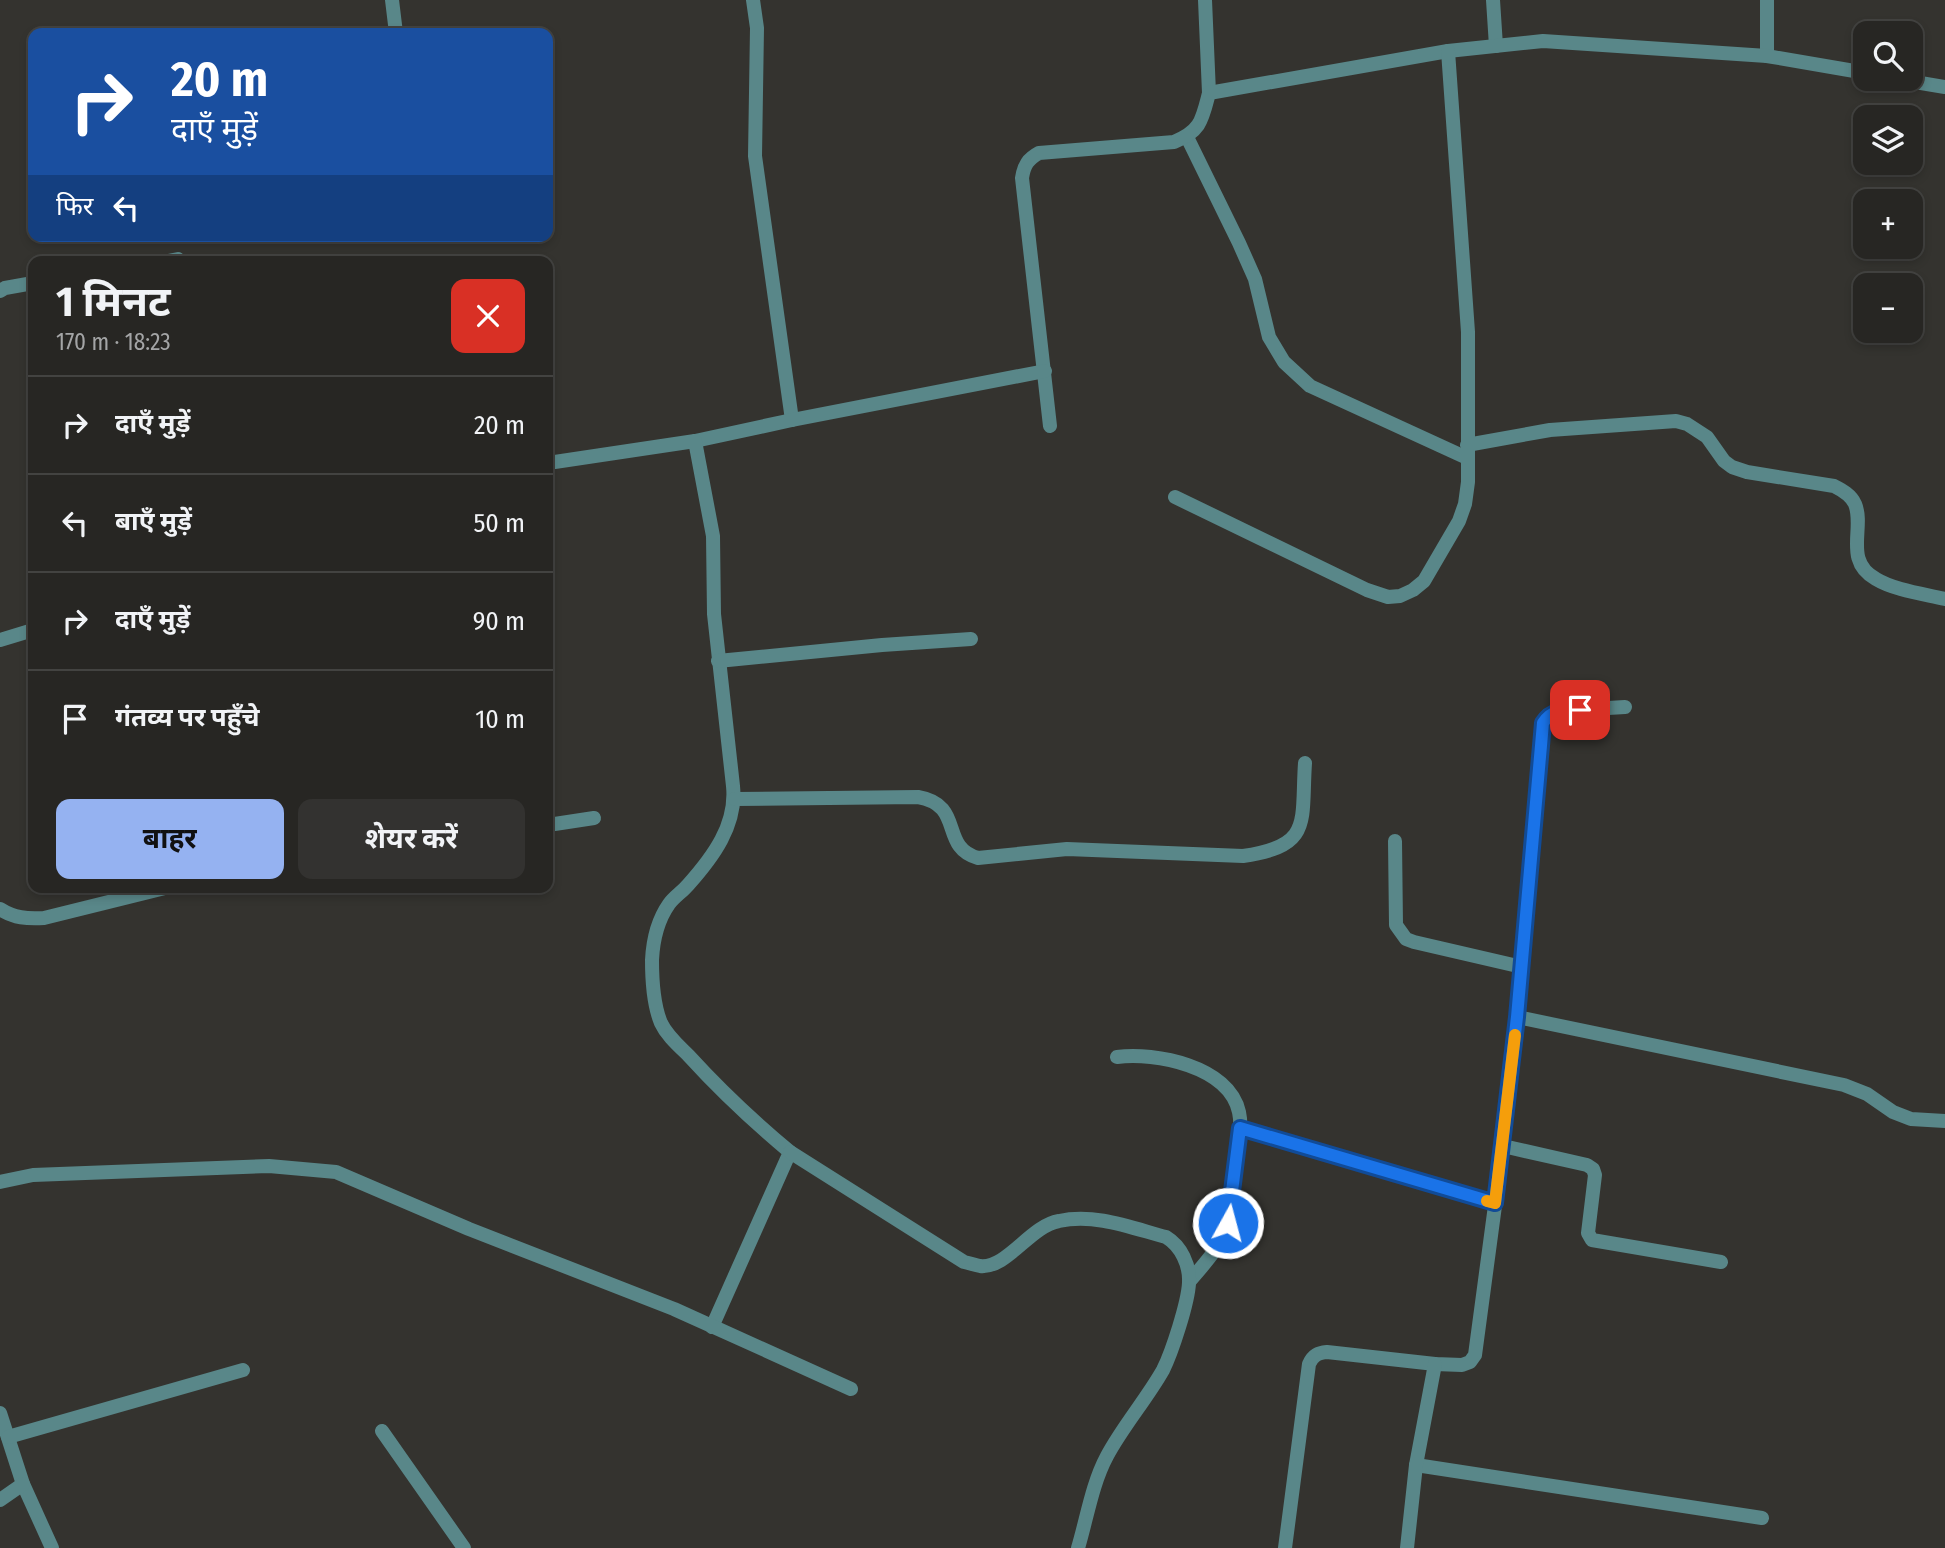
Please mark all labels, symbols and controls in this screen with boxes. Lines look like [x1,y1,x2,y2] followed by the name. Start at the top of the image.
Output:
[1853,21,1923,343] map controls
[1853,21,1923,91] button: search
[171,50,268,109] text: 20 m
[56,56,147,147] icon: right
[1853,105,1923,175] button: layers
[171,110,258,148] text: दाएँ मुड़ें
[107,189,145,227] icon: left
[1853,189,1923,259] button: +
[56,191,93,222] text: फिर
[1853,273,1923,343] button: −
[56,277,171,327] text: 1 मिनट
[451,279,525,353] button: close
[56,328,171,356] text: 170 m · 18:23
[56,406,94,444] icon: right
[115,408,190,439] text: दाएँ मुड़ें
[474,410,525,441] text: 20 m
[56,504,94,542] icon: left
[115,506,192,537] text: बाएँ मुड़ें
[473,508,525,539] text: 50 m
[56,602,94,640] icon: right
[115,604,190,635] text: दाएँ मुड़ें
[473,606,525,637] text: 90 m
[1550,680,1610,740] pin
[1561,691,1599,729] icon: arrive
[56,700,94,738] icon: arrive
[115,702,259,733] text: गंतव्य पर पहुँचे
[475,704,525,735] text: 10 m
[56,799,284,879] button: बाहर
[298,799,525,879] button: शेयर करें
[1191,1186,1265,1260] position arrow

